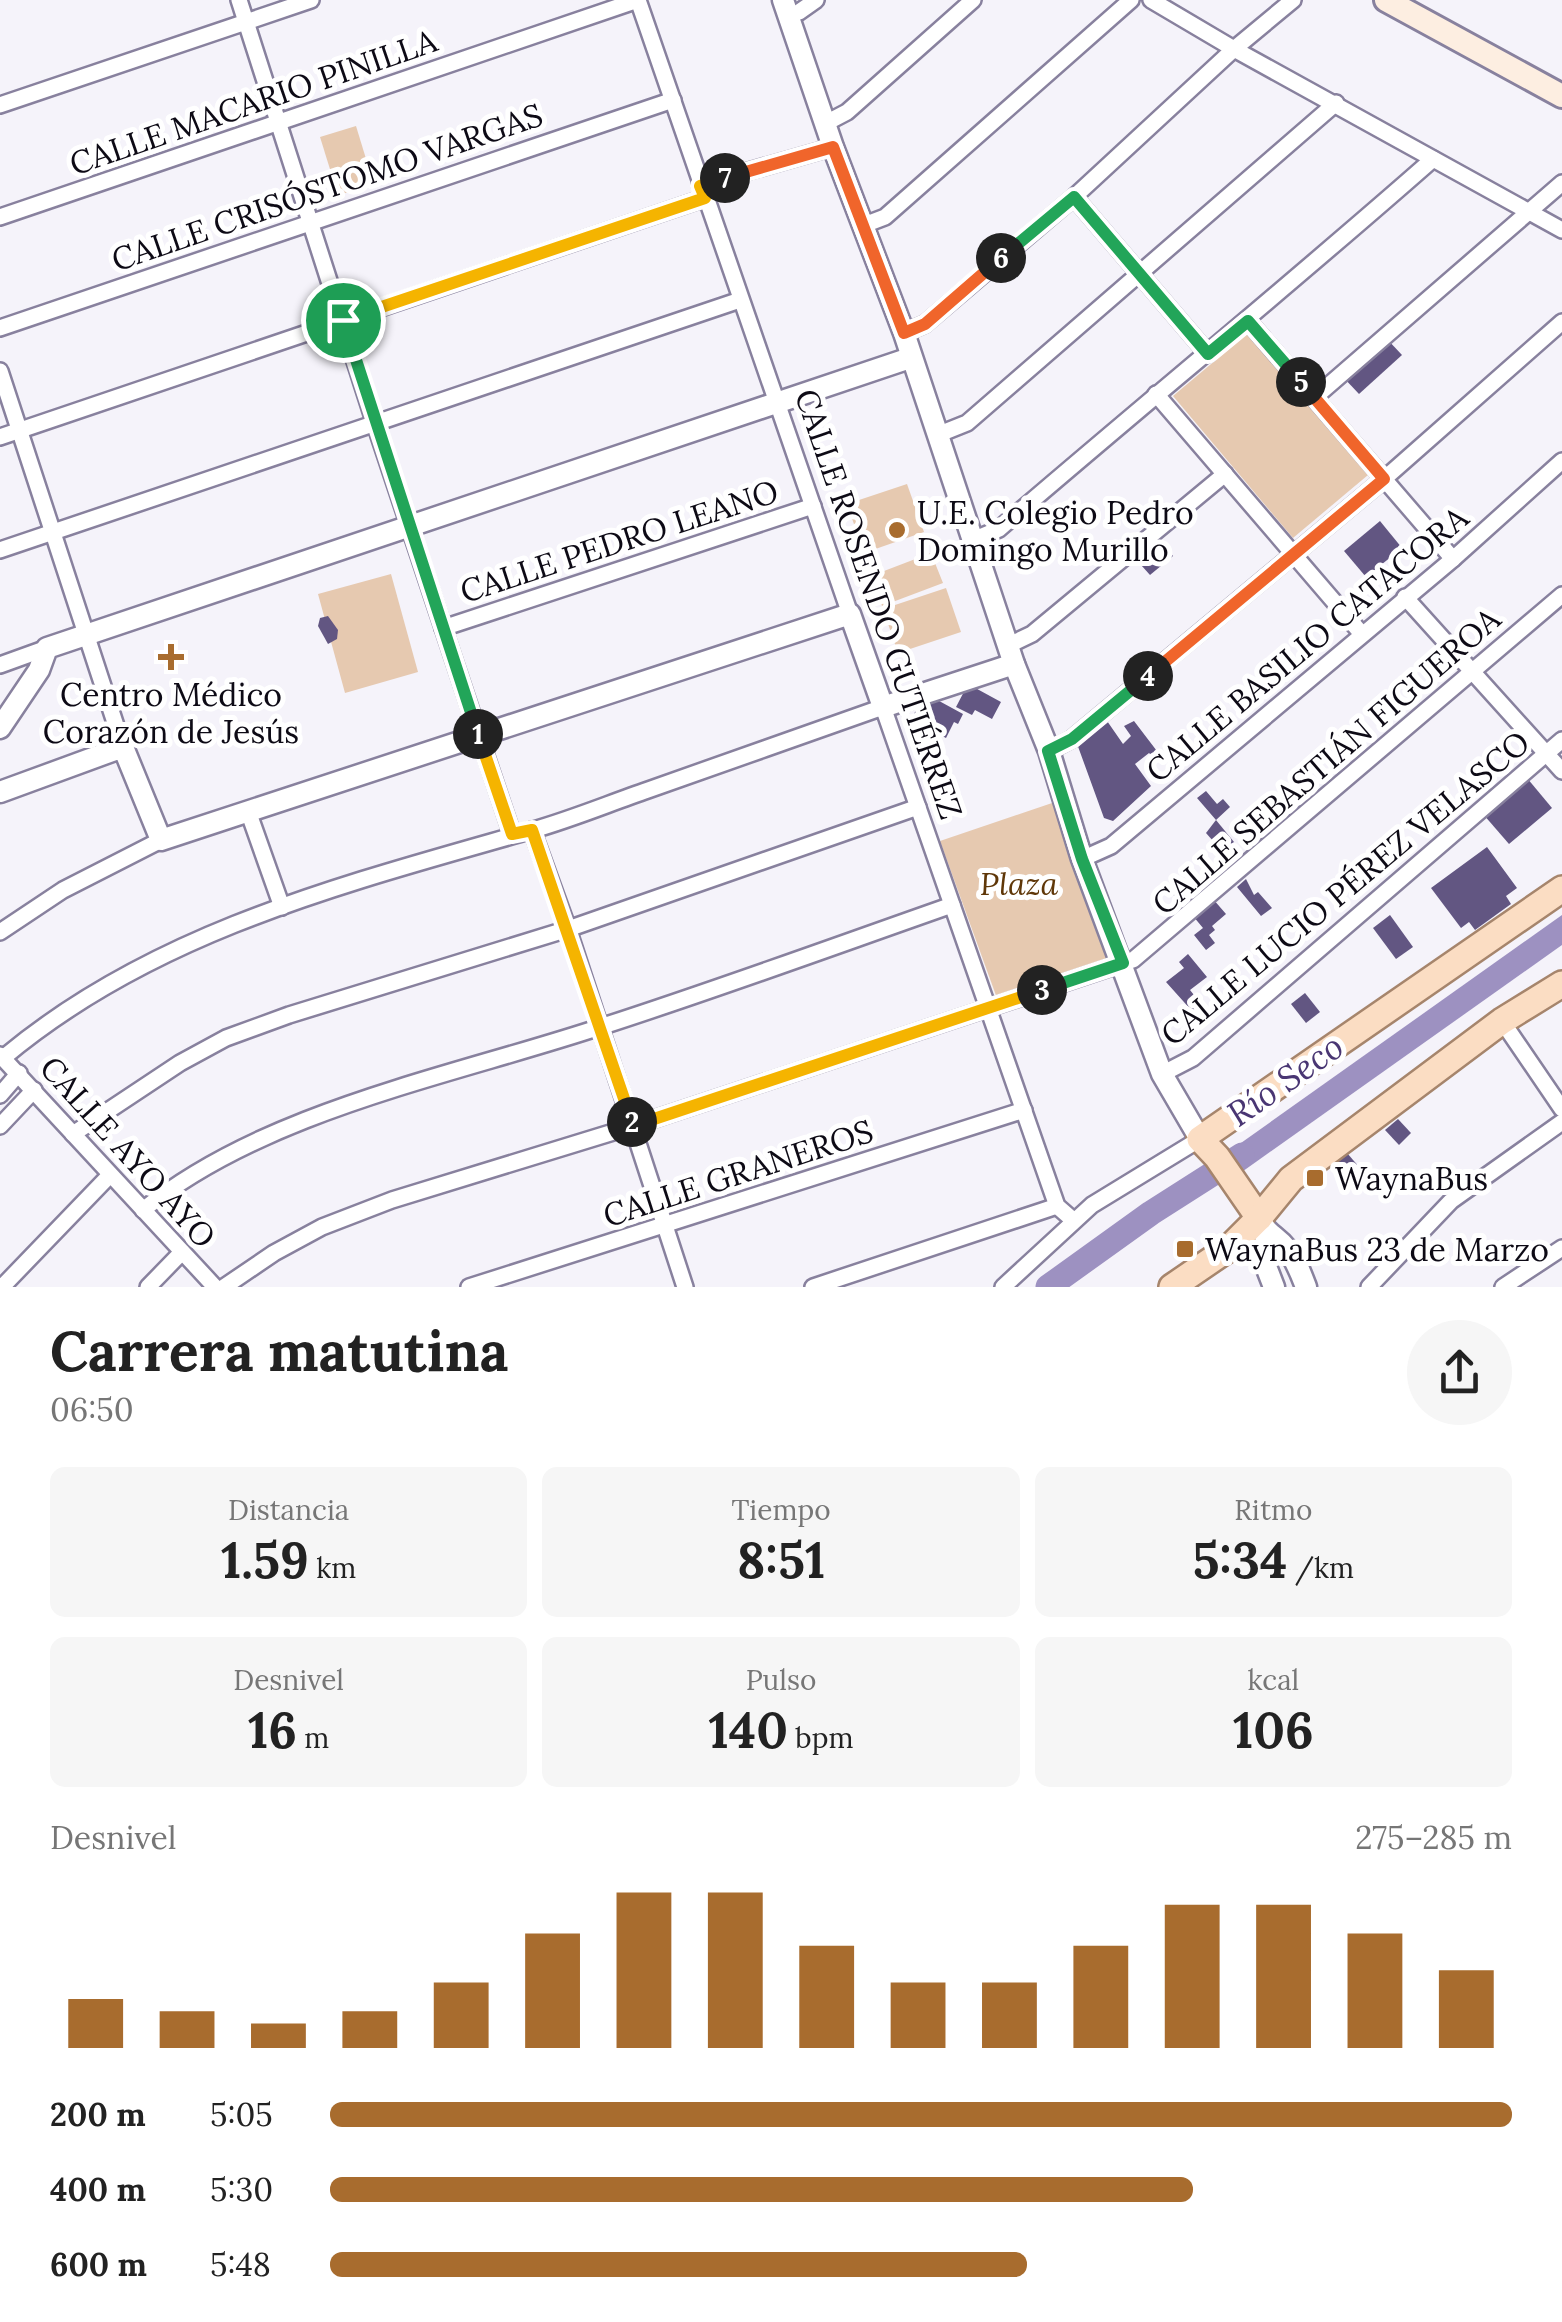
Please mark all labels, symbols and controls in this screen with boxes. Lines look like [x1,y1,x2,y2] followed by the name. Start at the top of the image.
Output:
[64,20,443,184] street label: CALLE MACARIO PINILLA
[106,94,548,280] street label: CALLE CRISÓSTOMO VARGAS
[700,153,750,203] pin: 7
[718,160,732,196] text: 7
[976,233,1026,283] pin: 6
[993,240,1009,276] text: 6
[301,278,386,363] pin
[316,293,371,348] icon: arrive
[1276,357,1326,407] pin: 5
[1293,364,1309,400] text: 5
[786,384,972,824] street label: CALLE ROSENDO GUTIÉRREZ
[455,470,783,612] street label: CALLE PEDRO LEANO
[917,492,1194,570] place label: U.E. Colegio Pedro Domingo Murillo
[1138,497,1477,791] street label: CALLE BASILIO CATACORA
[886,519,908,541] marker: U.E. Colegio Pedro Domingo Murillo
[1143,598,1509,923] street label: CALLE SEBASTIÁN FIGUEROA
[158,644,184,670] marker: Centro Médico Corazón de Jesús
[1123,651,1173,701] pin: 4
[1140,658,1156,694] text: 4
[43,674,299,752] place label: Centro Médico Corazón de Jesús
[453,709,503,759] pin: 1
[472,716,484,752] text: 1
[1152,722,1538,1054] street label: CALLE LUCIO PÉREZ VELASCO
[980,863,1059,904] park label: Plaza
[1017,965,1067,1015] pin: 3
[1034,972,1050,1008] text: 3
[1218,1024,1352,1136] water label: Río Seco
[31,1048,225,1256] street label: CALLE AYO AYO
[607,1097,657,1147] pin: 2
[625,1104,639,1140] text: 2
[598,1110,878,1236] street label: CALLE GRANEROS
[1335,1158,1488,1199] place label: WaynaBus
[1304,1167,1326,1189] marker: WaynaBus
[1205,1229,1549,1270] place label: WaynaBus 23 de Marzo
[1174,1238,1196,1260] marker: WaynaBus 23 de Marzo
[50,1316,508,1386] text: Carrera matutina
[1407,1320,1512,1425] button: share
[50,1389,134,1430] text: 06:50
[228,1492,349,1528] text: Distancia
[731,1492,831,1528] text: Tiempo
[1234,1492,1312,1528] text: Ritmo
[221,1528,309,1592] text: 1.59
[737,1528,825,1592] text: 8:51
[1193,1528,1287,1592] text: 5:34
[309,1550,356,1586] text: km
[1287,1550,1354,1586] text: /km
[233,1662,344,1698] text: Desnivel
[746,1662,816,1698] text: Pulso
[1247,1662,1299,1698] text: kcal
[248,1698,297,1762] text: 16
[709,1698,788,1762] text: 140
[1233,1698,1314,1762] text: 106
[297,1720,329,1756] text: m
[788,1720,853,1756] text: bpm
[50,1817,176,1858] text: Desnivel
[1355,1817,1512,1858] text: 275–285 m
[50,2094,146,2135] text: 200 m
[210,2094,273,2135] text: 5:05
[50,2169,146,2210] text: 400 m
[210,2169,273,2210] text: 5:30
[50,2244,147,2285] text: 600 m
[210,2244,271,2285] text: 5:48

